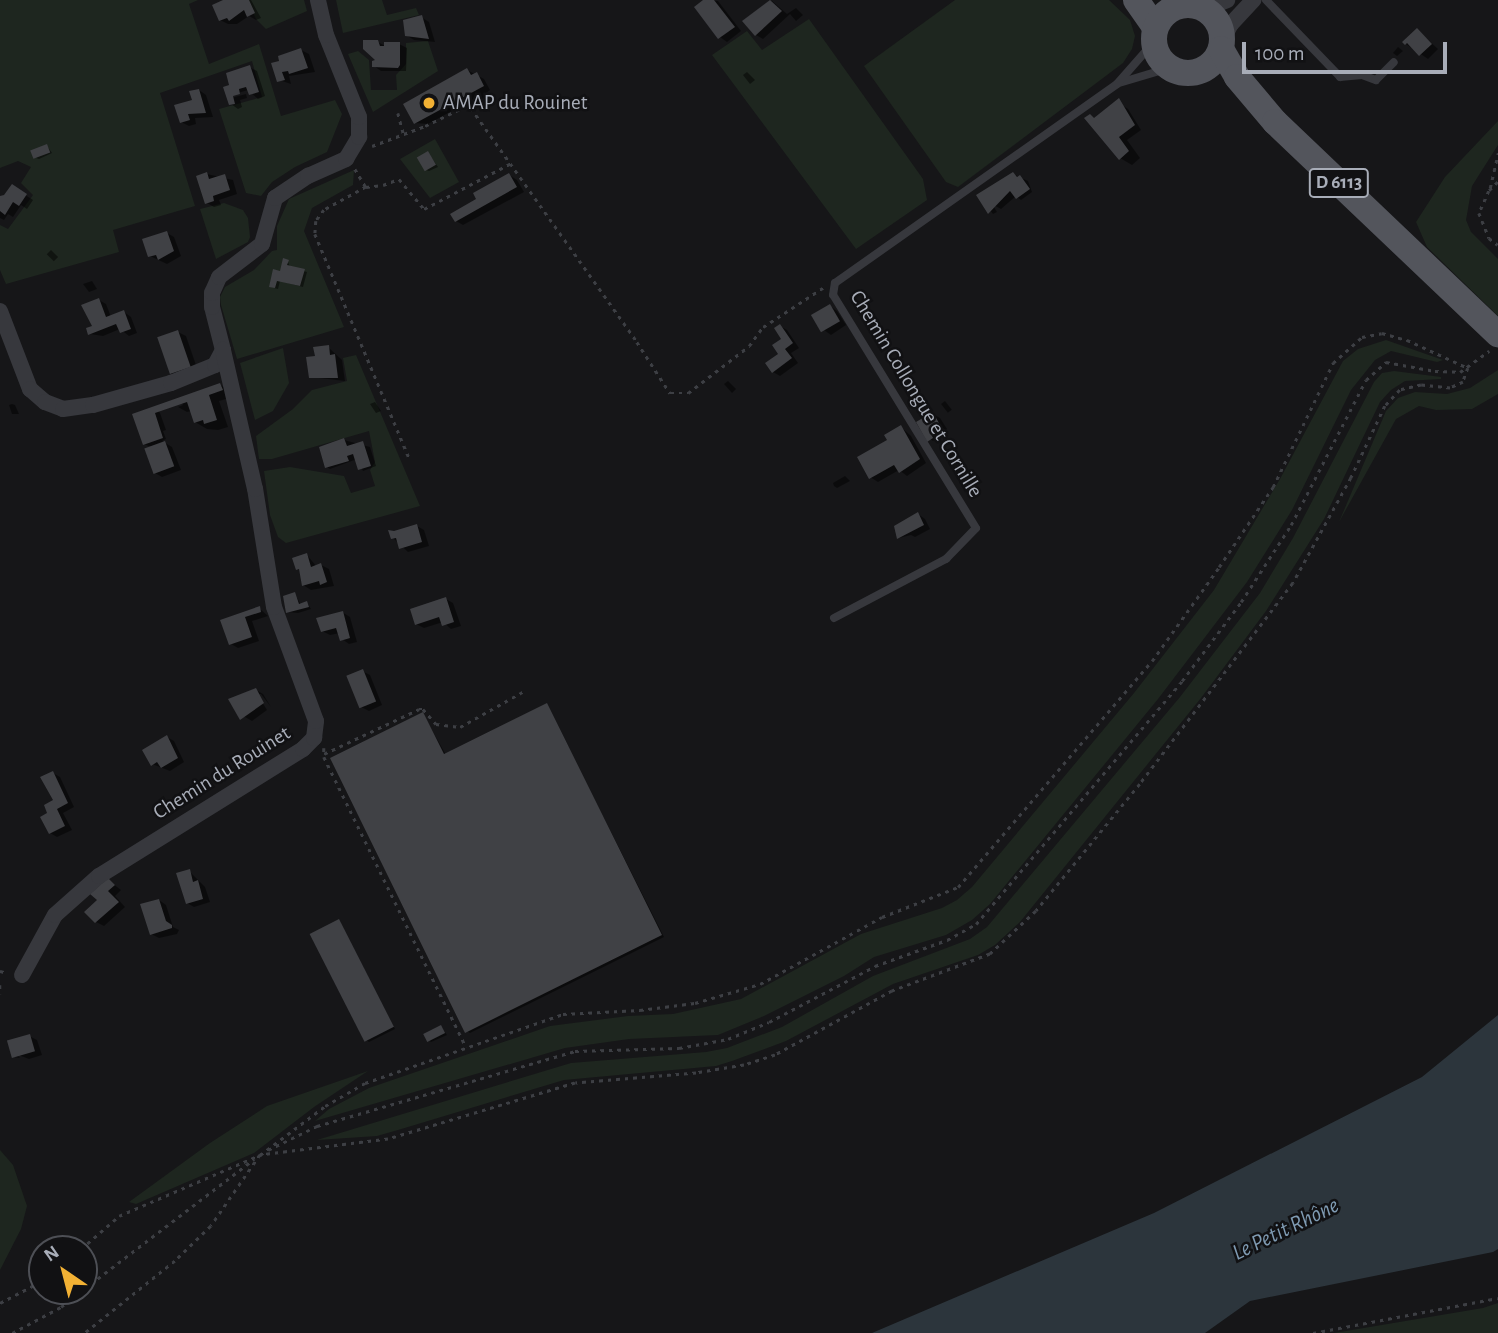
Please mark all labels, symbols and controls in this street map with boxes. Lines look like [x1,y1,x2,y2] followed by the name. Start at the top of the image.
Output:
[1246,28,1451,72] scale bar
[1255,43,1305,64] text: 100 m
[443,90,588,116] place label: AMAP du Rouinet
[421,95,437,111] marker: AMAP du Rouinet
[1308,168,1370,198] road number: D 6113
[844,286,988,502] street label: Chemin Collongue et Cornille
[149,721,295,825] street label: Chemin du Rouinet
[1228,1192,1344,1268] water label: Le Petit Rhône
[28,1235,98,1305] north arrow
[41,1242,63,1266] text: N

